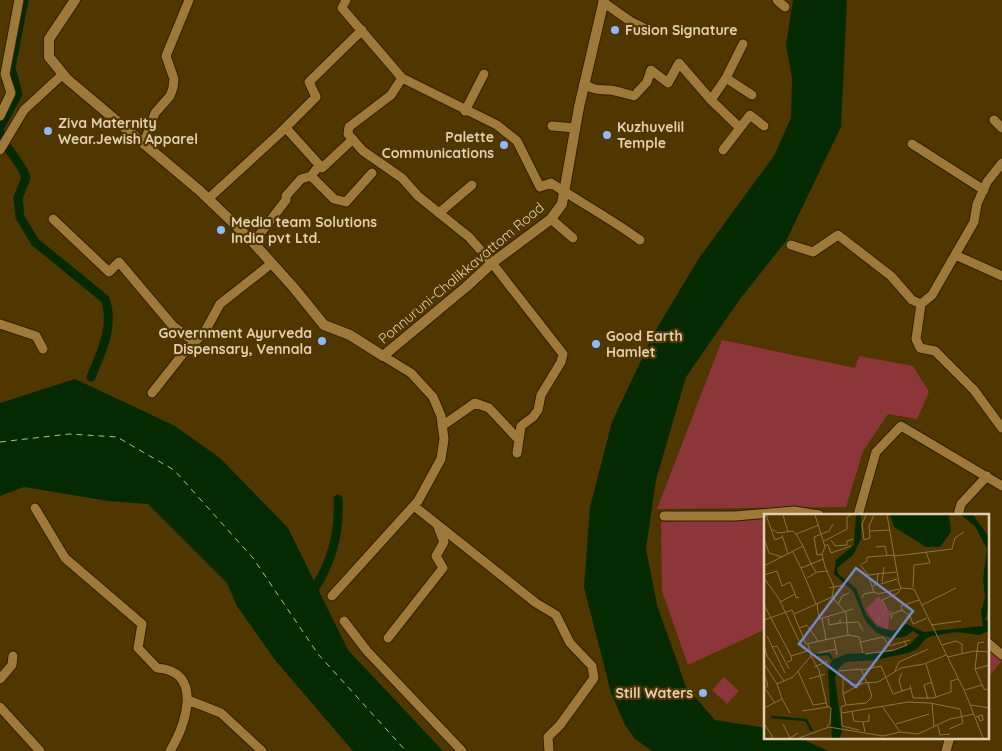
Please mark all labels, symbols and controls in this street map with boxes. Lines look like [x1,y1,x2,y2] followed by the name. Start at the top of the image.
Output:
[625,21,738,39] place label: Fusion Signature
[609,24,621,36] marker: Fusion Signature
[58,114,198,148] place label: Ziva Maternity Wear.Jewish Apparel
[617,118,684,152] place label: Kuzhuvelil Temple
[42,125,54,137] marker: Ziva Maternity Wear.Jewish Apparel
[382,128,494,162] place label: Palette Communications
[601,129,613,141] marker: Kuzhuvelil Temple
[498,139,510,151] marker: Palette Communications
[374,198,548,348] street label: Ponnuruni-Chalikkavattom Road
[231,213,377,247] place label: Media team Solutions India pvt Ltd.
[215,224,227,236] marker: Media team Solutions India pvt Ltd.
[159,324,312,358] place label: Government Ayurveda Dispensary, Vennala
[606,327,683,361] place label: Good Earth Hamlet
[316,335,328,347] marker: Government Ayurveda Dispensary, Vennala
[590,338,602,350] marker: Good Earth Hamlet
[764,514,990,738] inset map
[616,684,693,702] place label: Still Waters
[697,687,709,699] marker: Still Waters

